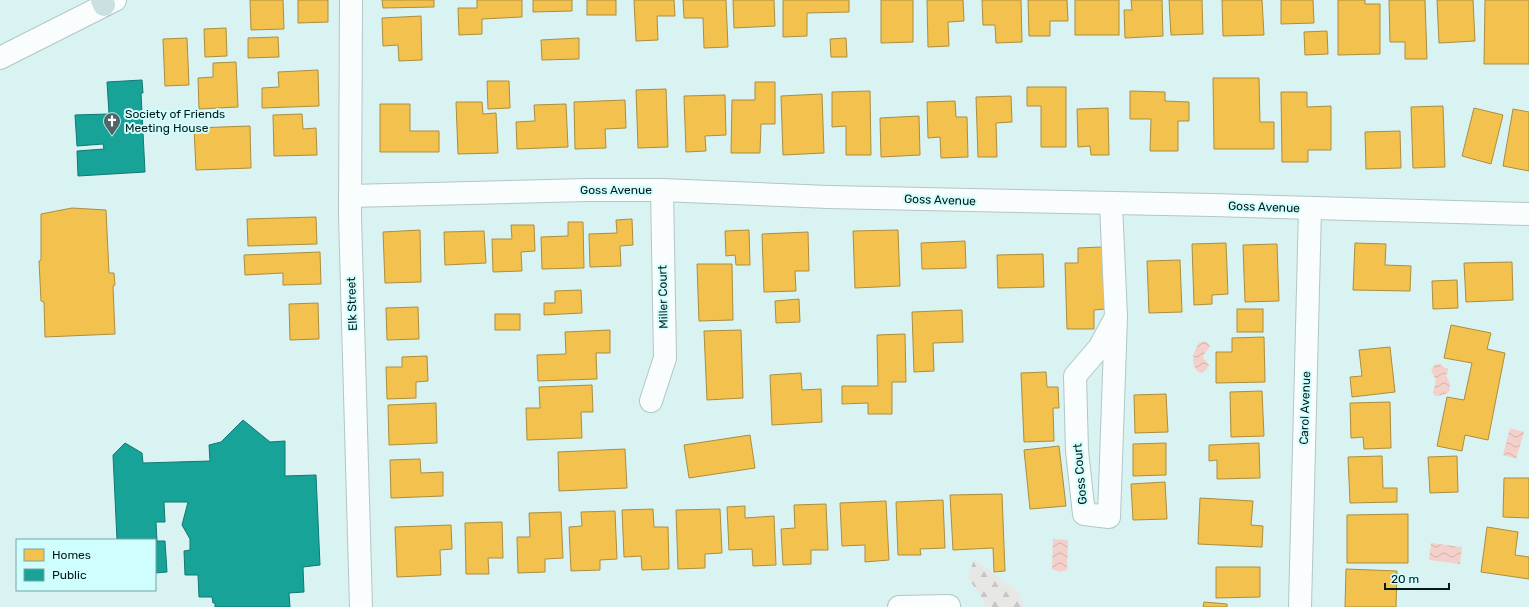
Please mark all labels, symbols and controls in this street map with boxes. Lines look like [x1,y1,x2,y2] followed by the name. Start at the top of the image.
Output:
[125,107,225,135] place label: Society of Friends Meeting House
[102,111,122,136] church icon: Society of Friends Meeting House
[580,183,652,197] street label: Goss Avenue
[904,192,976,208] street label: Goss Avenue
[1228,199,1300,215] street label: Goss Avenue
[655,265,671,329] street label: Miller Court
[344,277,360,331] street label: Elk Street
[1297,371,1313,445] street label: Carol Avenue
[1070,442,1090,505] street label: Goss Court
[16,539,156,591] legend
[52,548,91,562] text: Homes
[1385,565,1449,591] scale bar
[52,568,87,582] text: Public
[1391,572,1419,586] text: 20 m

